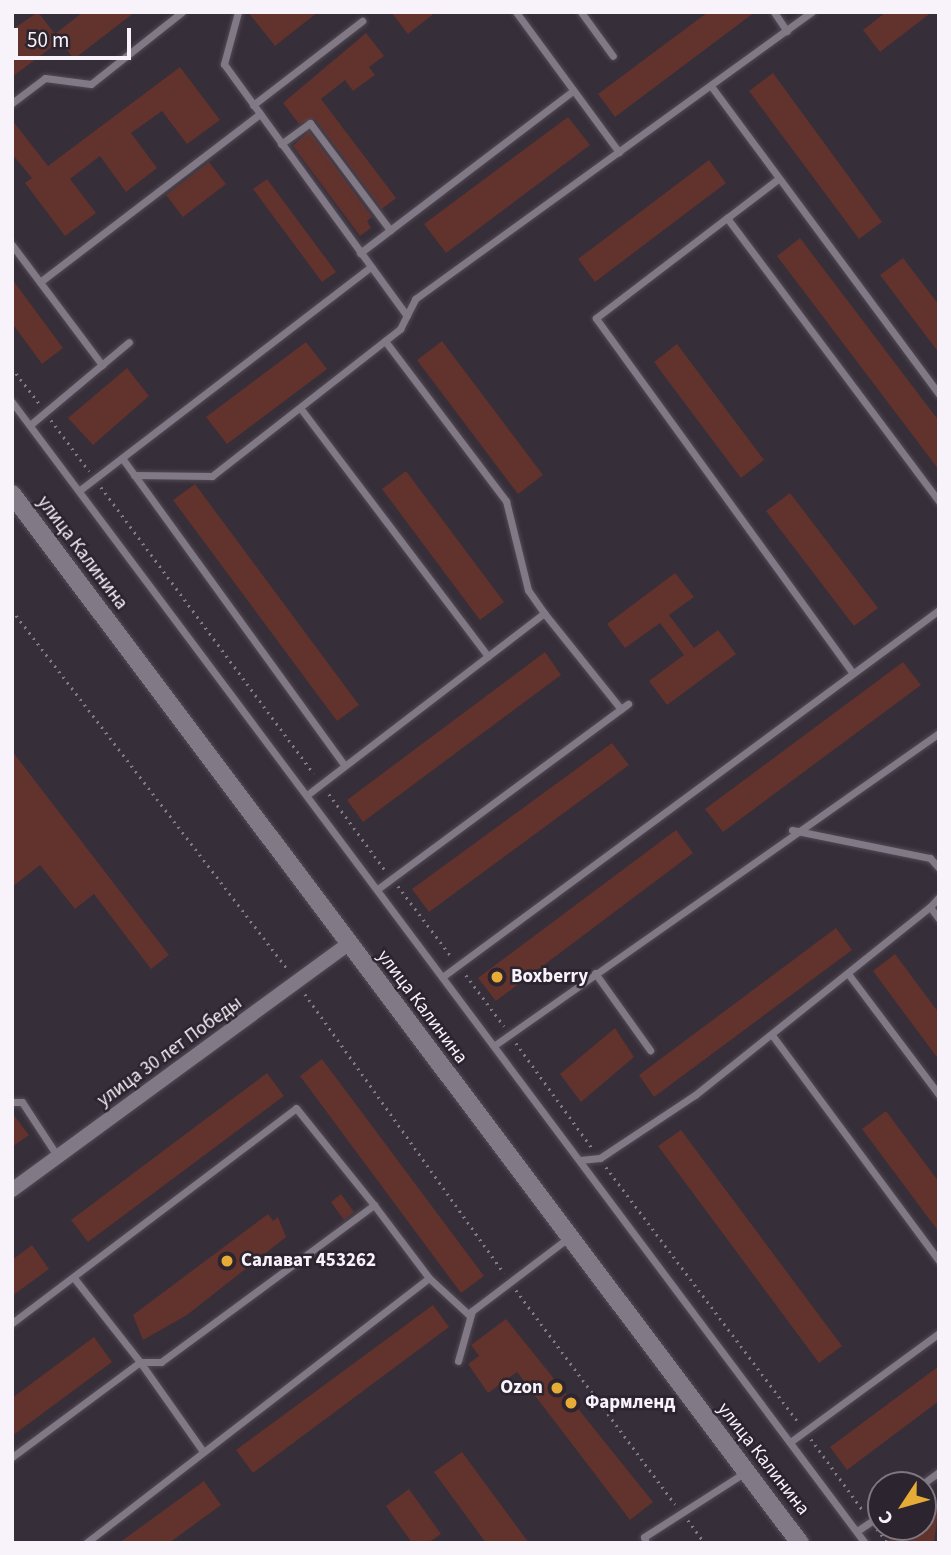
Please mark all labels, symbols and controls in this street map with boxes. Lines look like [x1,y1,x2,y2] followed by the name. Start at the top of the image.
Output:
[18,14,135,58] scale bar
[27,25,69,55] text: 50 m
[32,492,132,614] street label: улица Калинина
[372,946,472,1068] street label: улица Калинина
[511,966,588,988] place label: Boxberry
[489,969,505,985] marker: Boxberry
[93,992,247,1112] street label: улица 30 лет Победы
[241,1250,376,1272] place label: Салават 453262
[219,1253,235,1269] marker: Салават 453262
[500,1377,543,1399] place label: Ozon
[549,1380,565,1396] marker: Ozon
[585,1392,675,1414] place label: Фармленд
[563,1395,579,1411] marker: Фармленд
[712,1398,814,1520] street label: улица Калинина
[867,1471,937,1541] north arrow
[872,1505,900,1530] text: С

